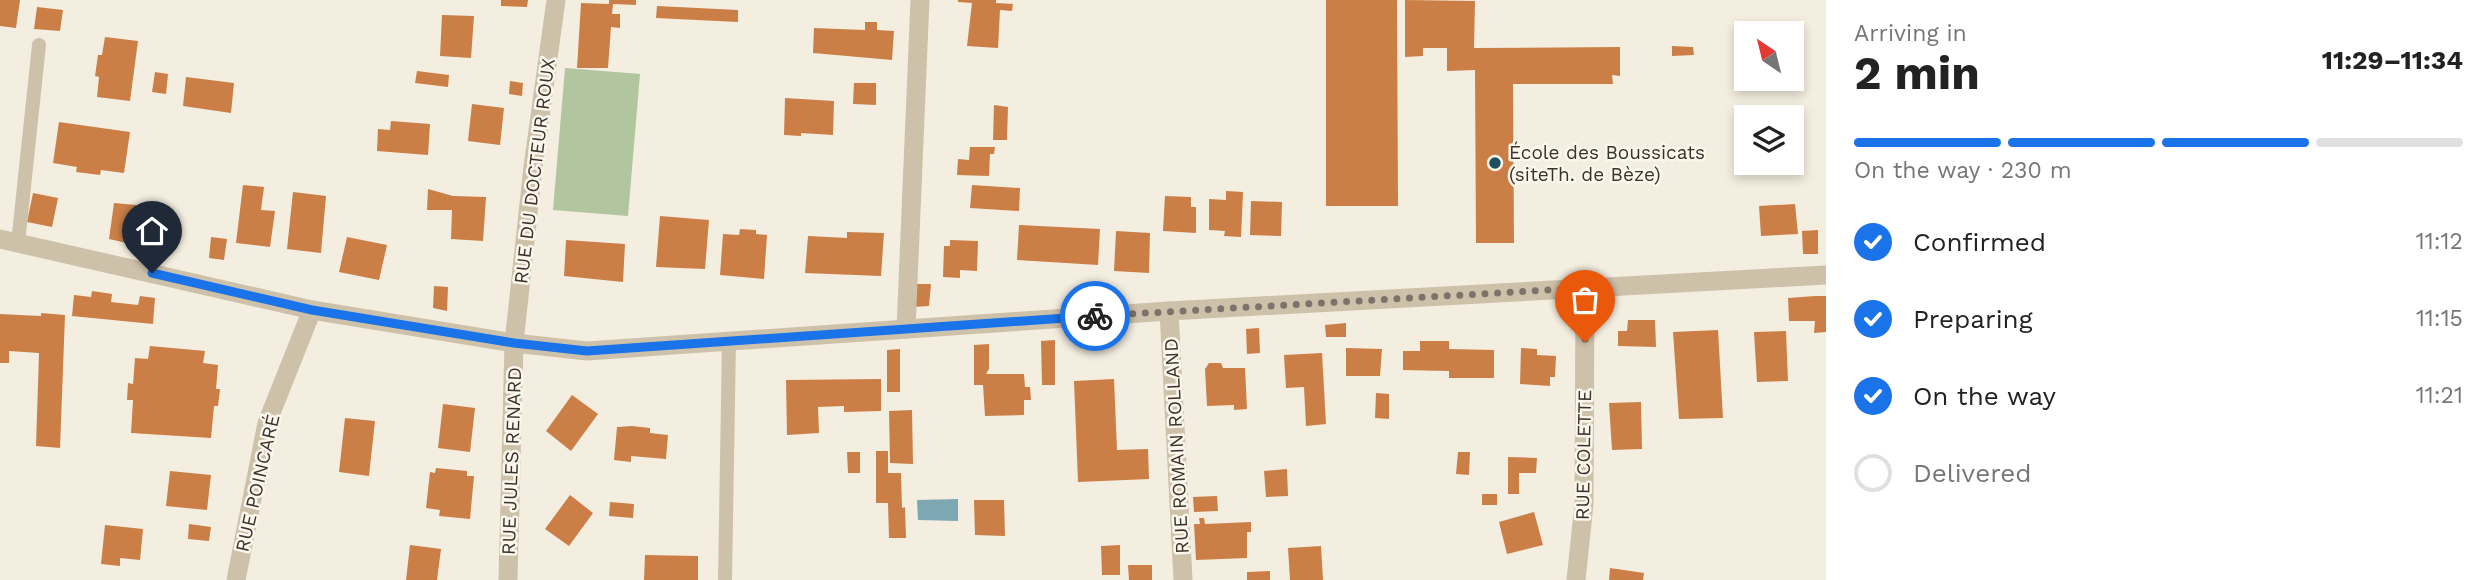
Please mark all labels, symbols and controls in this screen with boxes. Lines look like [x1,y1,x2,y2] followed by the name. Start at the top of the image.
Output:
[1854,20,1967,47] text: Arriving in
[1734,21,1804,91] north arrow
[1734,21,1804,175] map controls
[2322,45,2463,75] text: 11:29–11:34
[1854,46,1980,100] text: 2 min
[509,57,560,285] street label: RUE DU DOCTEUR ROUX
[1734,105,1804,175] button: layers
[1509,141,1705,186] place label: École des Boussicats (siteTh. de Bèze)
[1487,155,1503,171] marker: École des Boussicats (siteTh. de Bèze)
[1854,157,2072,184] text: On the way · 230 m
[122,201,182,273] pin
[133,212,171,250] icon: home
[1854,223,1892,261] icon: check
[1913,227,2046,257] text: Confirmed
[2416,228,2463,255] text: 11:12
[1555,270,1615,342] pin
[1060,281,1130,351] courier
[1566,281,1604,319] icon: bag
[1076,297,1114,335] icon: bike
[1854,300,1892,338] icon: check
[1913,304,2033,334] text: Preparing
[2416,305,2463,332] text: 11:15
[1159,338,1194,554] street label: RUE ROMAIN ROLLAND
[497,367,526,555] street label: RUE JULES RENARD
[1854,377,1892,415] icon: check
[1913,381,2056,411] text: On the way
[2416,382,2463,409] text: 11:21
[1571,390,1596,520] street label: RUE COLETTE
[230,412,284,554] street label: RUE POINCARÉ
[1913,458,2032,488] text: Delivered

